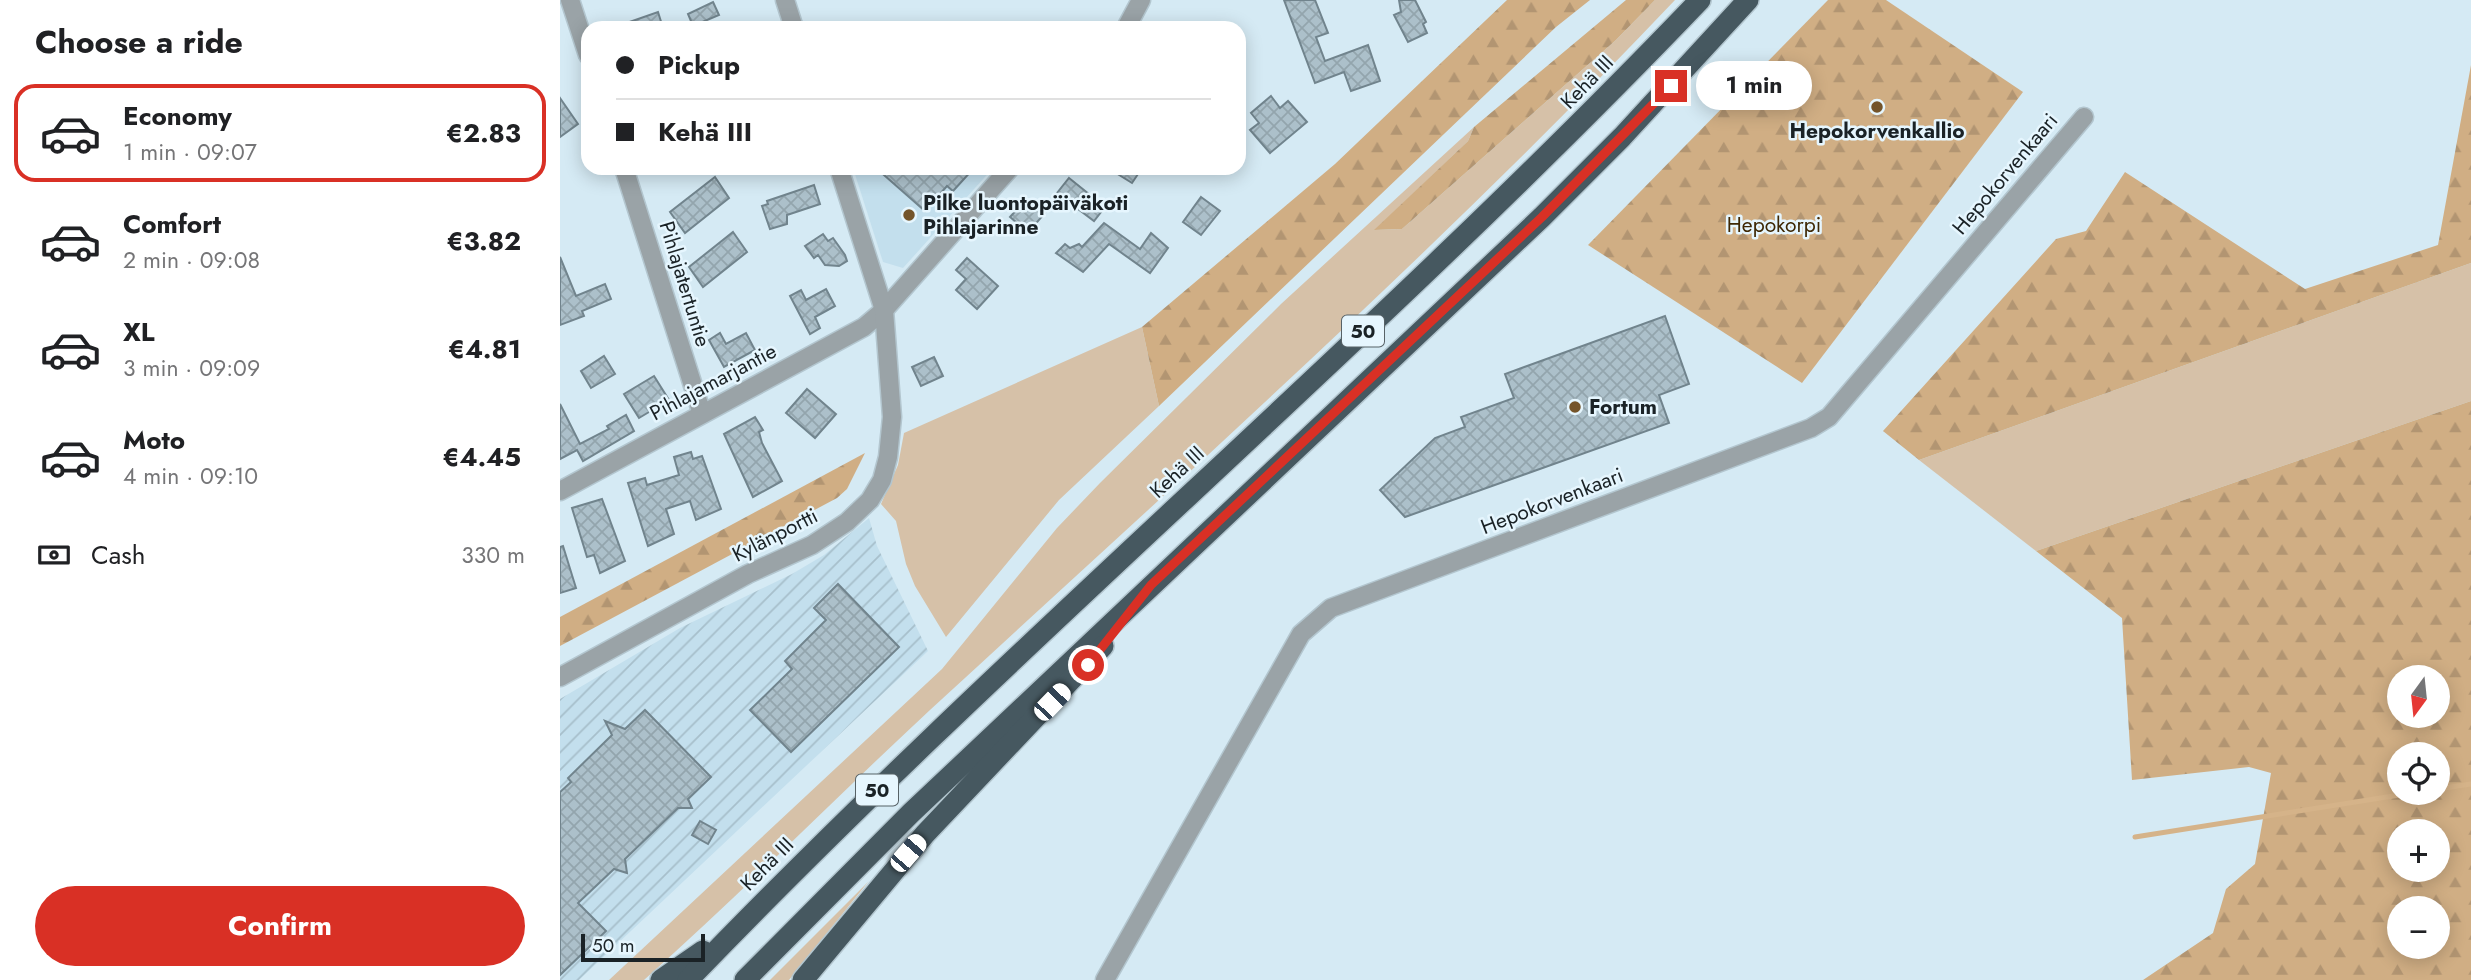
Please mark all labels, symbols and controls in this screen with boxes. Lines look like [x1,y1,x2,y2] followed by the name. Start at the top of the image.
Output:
[35,19,243,65] text: Choose a ride
[658,46,740,84] text: Pickup
[1554,48,1620,116] street label: Kehä III
[1696,62,1811,110] callout: 1 min
[1725,68,1783,102] text: 1 min
[1655,70,1687,102] route end
[123,97,232,135] text: Economy
[1869,99,1885,115] marker: Hepokorvenkallio
[39,102,102,165] icon: car
[1945,107,2065,241] street label: Hepokorvenkaari
[658,113,752,151] text: Kehä III
[446,114,521,152] text: €2.83
[1789,116,1965,146] place label: Hepokorvenkallio
[123,135,257,169] text: 1 min · 09:07
[923,188,1128,242] place label: Pilke luontopäiväkoti Pihlajarinne
[123,205,221,243] text: Comfort
[901,207,917,223] marker: Pilke luontopäiväkoti Pihlajarinne
[39,210,102,273] icon: car
[1727,210,1821,240] park label: Hepokorpi
[652,218,718,351] street label: Pihlajatertuntie
[446,222,521,260] text: €3.82
[123,243,260,277] text: 2 min · 09:08
[123,313,155,351] text: XL
[1342,316,1384,346] road number: 50
[39,318,102,381] icon: car
[448,330,521,368] text: €4.81
[644,336,782,428] street label: Pihlajamarjantie
[123,351,260,385] text: 3 min · 09:09
[1589,392,1657,422] place label: Fortum
[1567,399,1583,415] marker: Fortum
[123,421,185,459] text: Moto
[39,426,102,489] icon: car
[443,438,521,476] text: €4.45
[1143,439,1211,505] street label: Kehä III
[123,459,258,493] text: 4 min · 09:10
[1476,460,1628,542] street label: Hepokorvenkaari
[727,501,823,569] street label: Kylänportti
[35,536,73,574] icon: cash
[91,536,145,574] text: Cash
[461,538,525,572] text: 330 m
[1072,649,1104,681] route start
[2387,665,2450,728] north arrow
[2387,665,2450,959] map controls
[1030,680,1075,724] car
[2387,742,2450,805] button: locate
[856,775,898,806] road number: 50
[2387,819,2450,882] button: +
[733,830,801,898] street label: Kehä III
[887,830,930,876] car
[35,886,525,966] button: Confirm
[2387,896,2450,959] button: −
[581,931,705,963] scale bar
[592,932,635,959] text: 50 m

